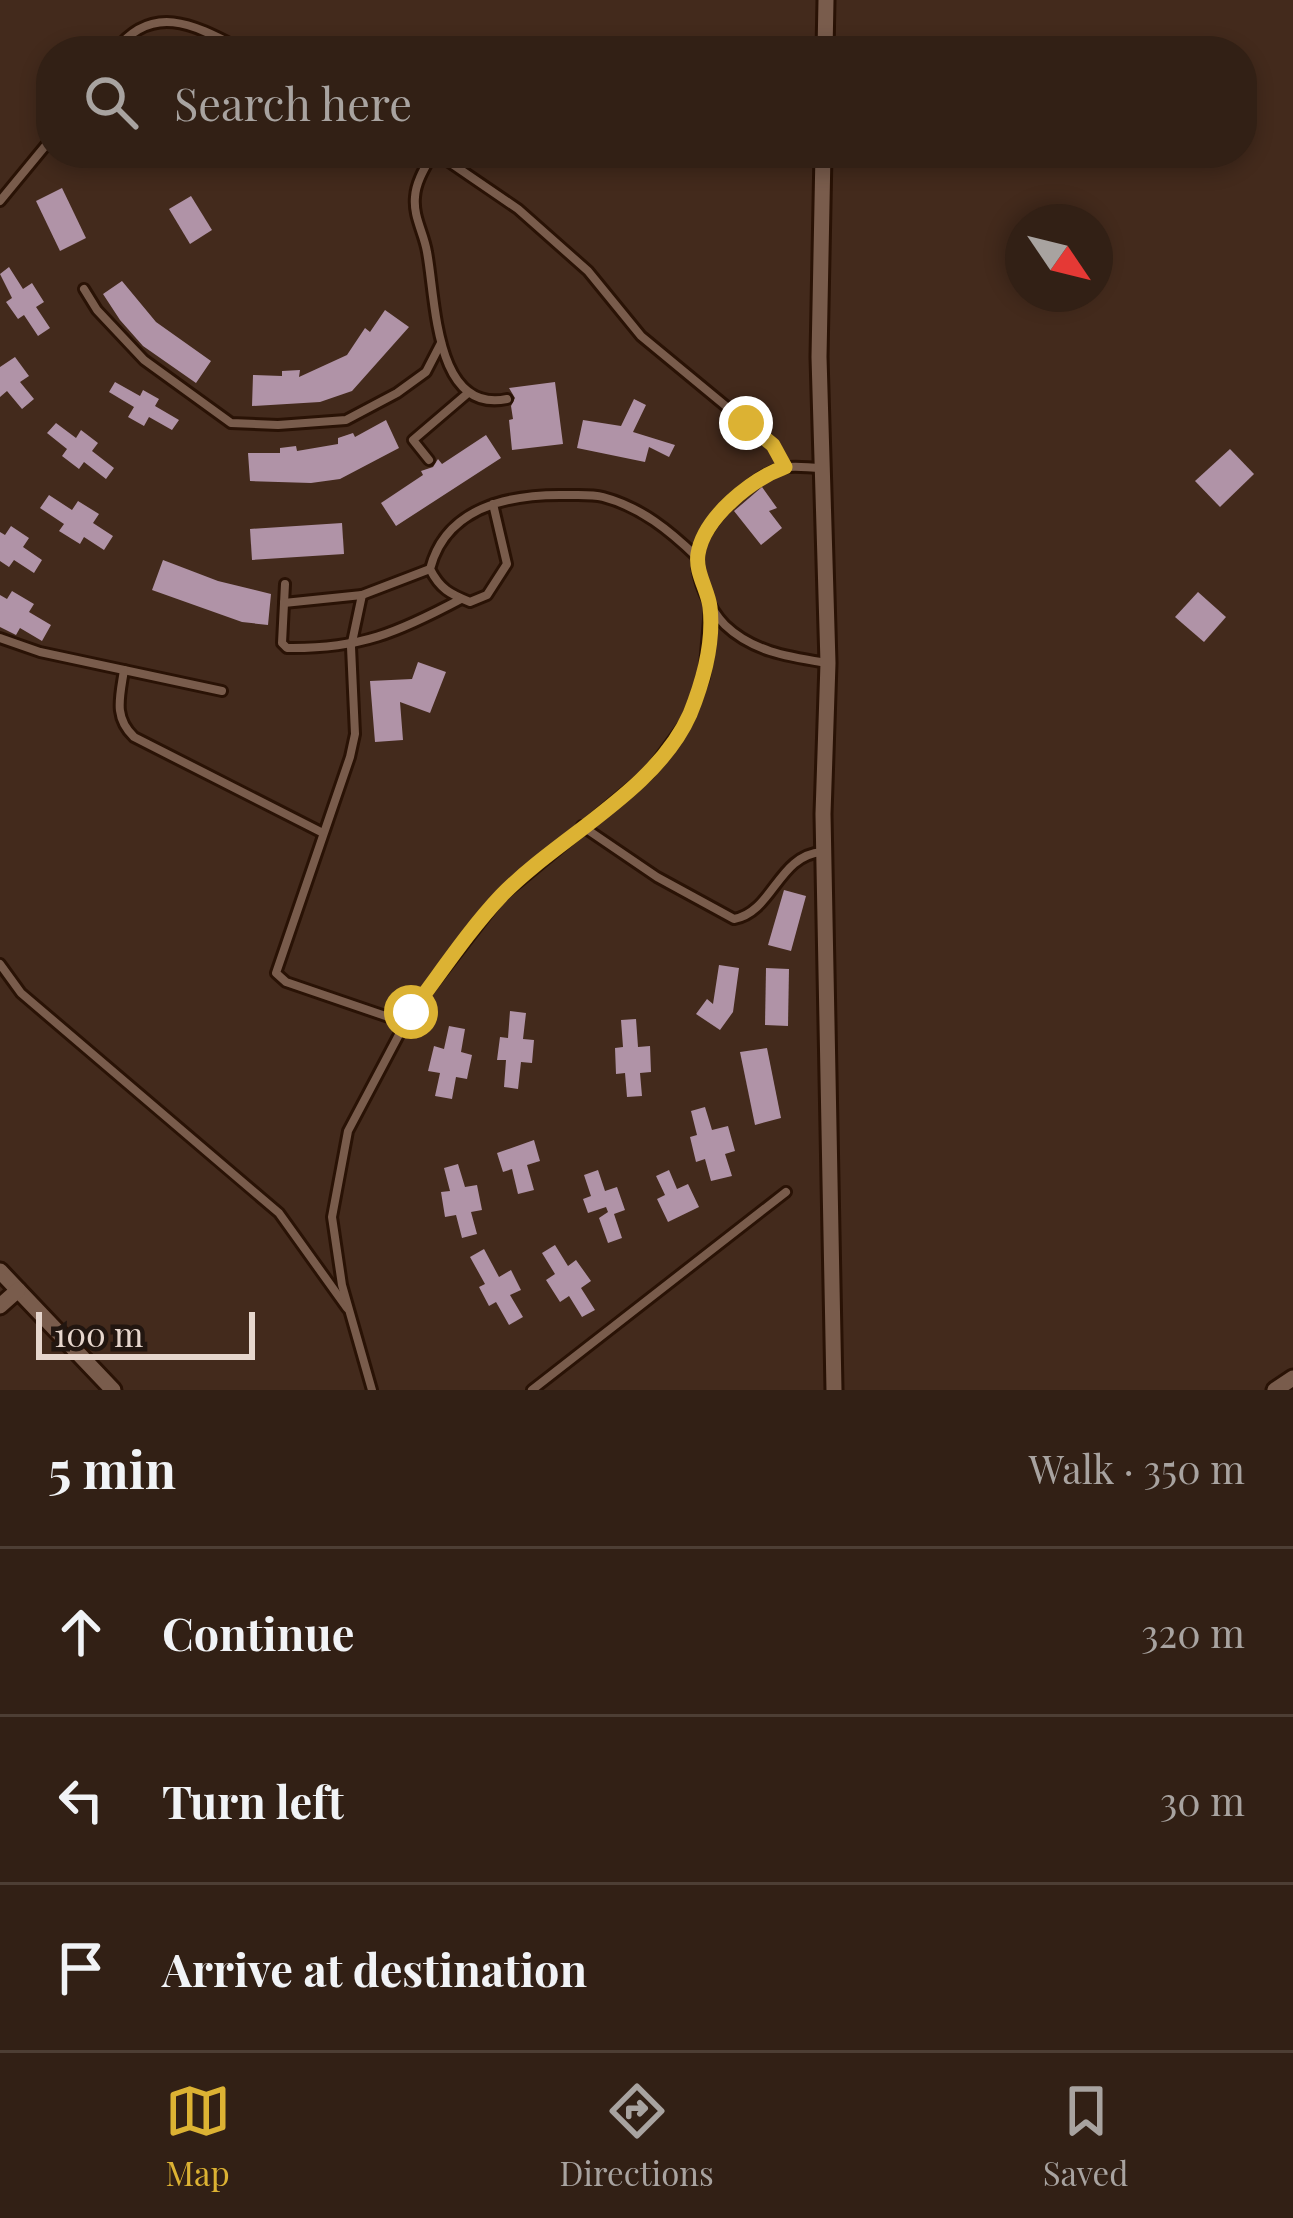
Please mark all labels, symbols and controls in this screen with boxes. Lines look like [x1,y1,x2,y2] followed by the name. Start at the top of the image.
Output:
[36,36,1257,168] search box
[78,69,144,135] icon: search
[174,72,412,132] text: Search here
[1005,204,1113,312] north arrow
[719,396,773,450] route end
[384,985,438,1039] route start
[36,1306,255,1359] scale bar
[54,1311,143,1355] text: 100 m
[48,1434,176,1502] text: 5 min
[1029,1442,1245,1494] text: Walk · 350 m
[48,1599,114,1665] icon: ahead
[162,1602,354,1662] text: Continue
[1141,1606,1245,1658] text: 320 m
[48,1767,114,1833] icon: left
[162,1770,344,1830] text: Turn left
[1160,1774,1245,1826] text: 30 m
[48,1935,114,2001] icon: arrive
[162,1938,587,1998] text: Arrive at destination
[165,2078,231,2194] tab: Map
[560,2078,714,2194] tab: Directions
[1043,2078,1129,2194] tab: Saved

